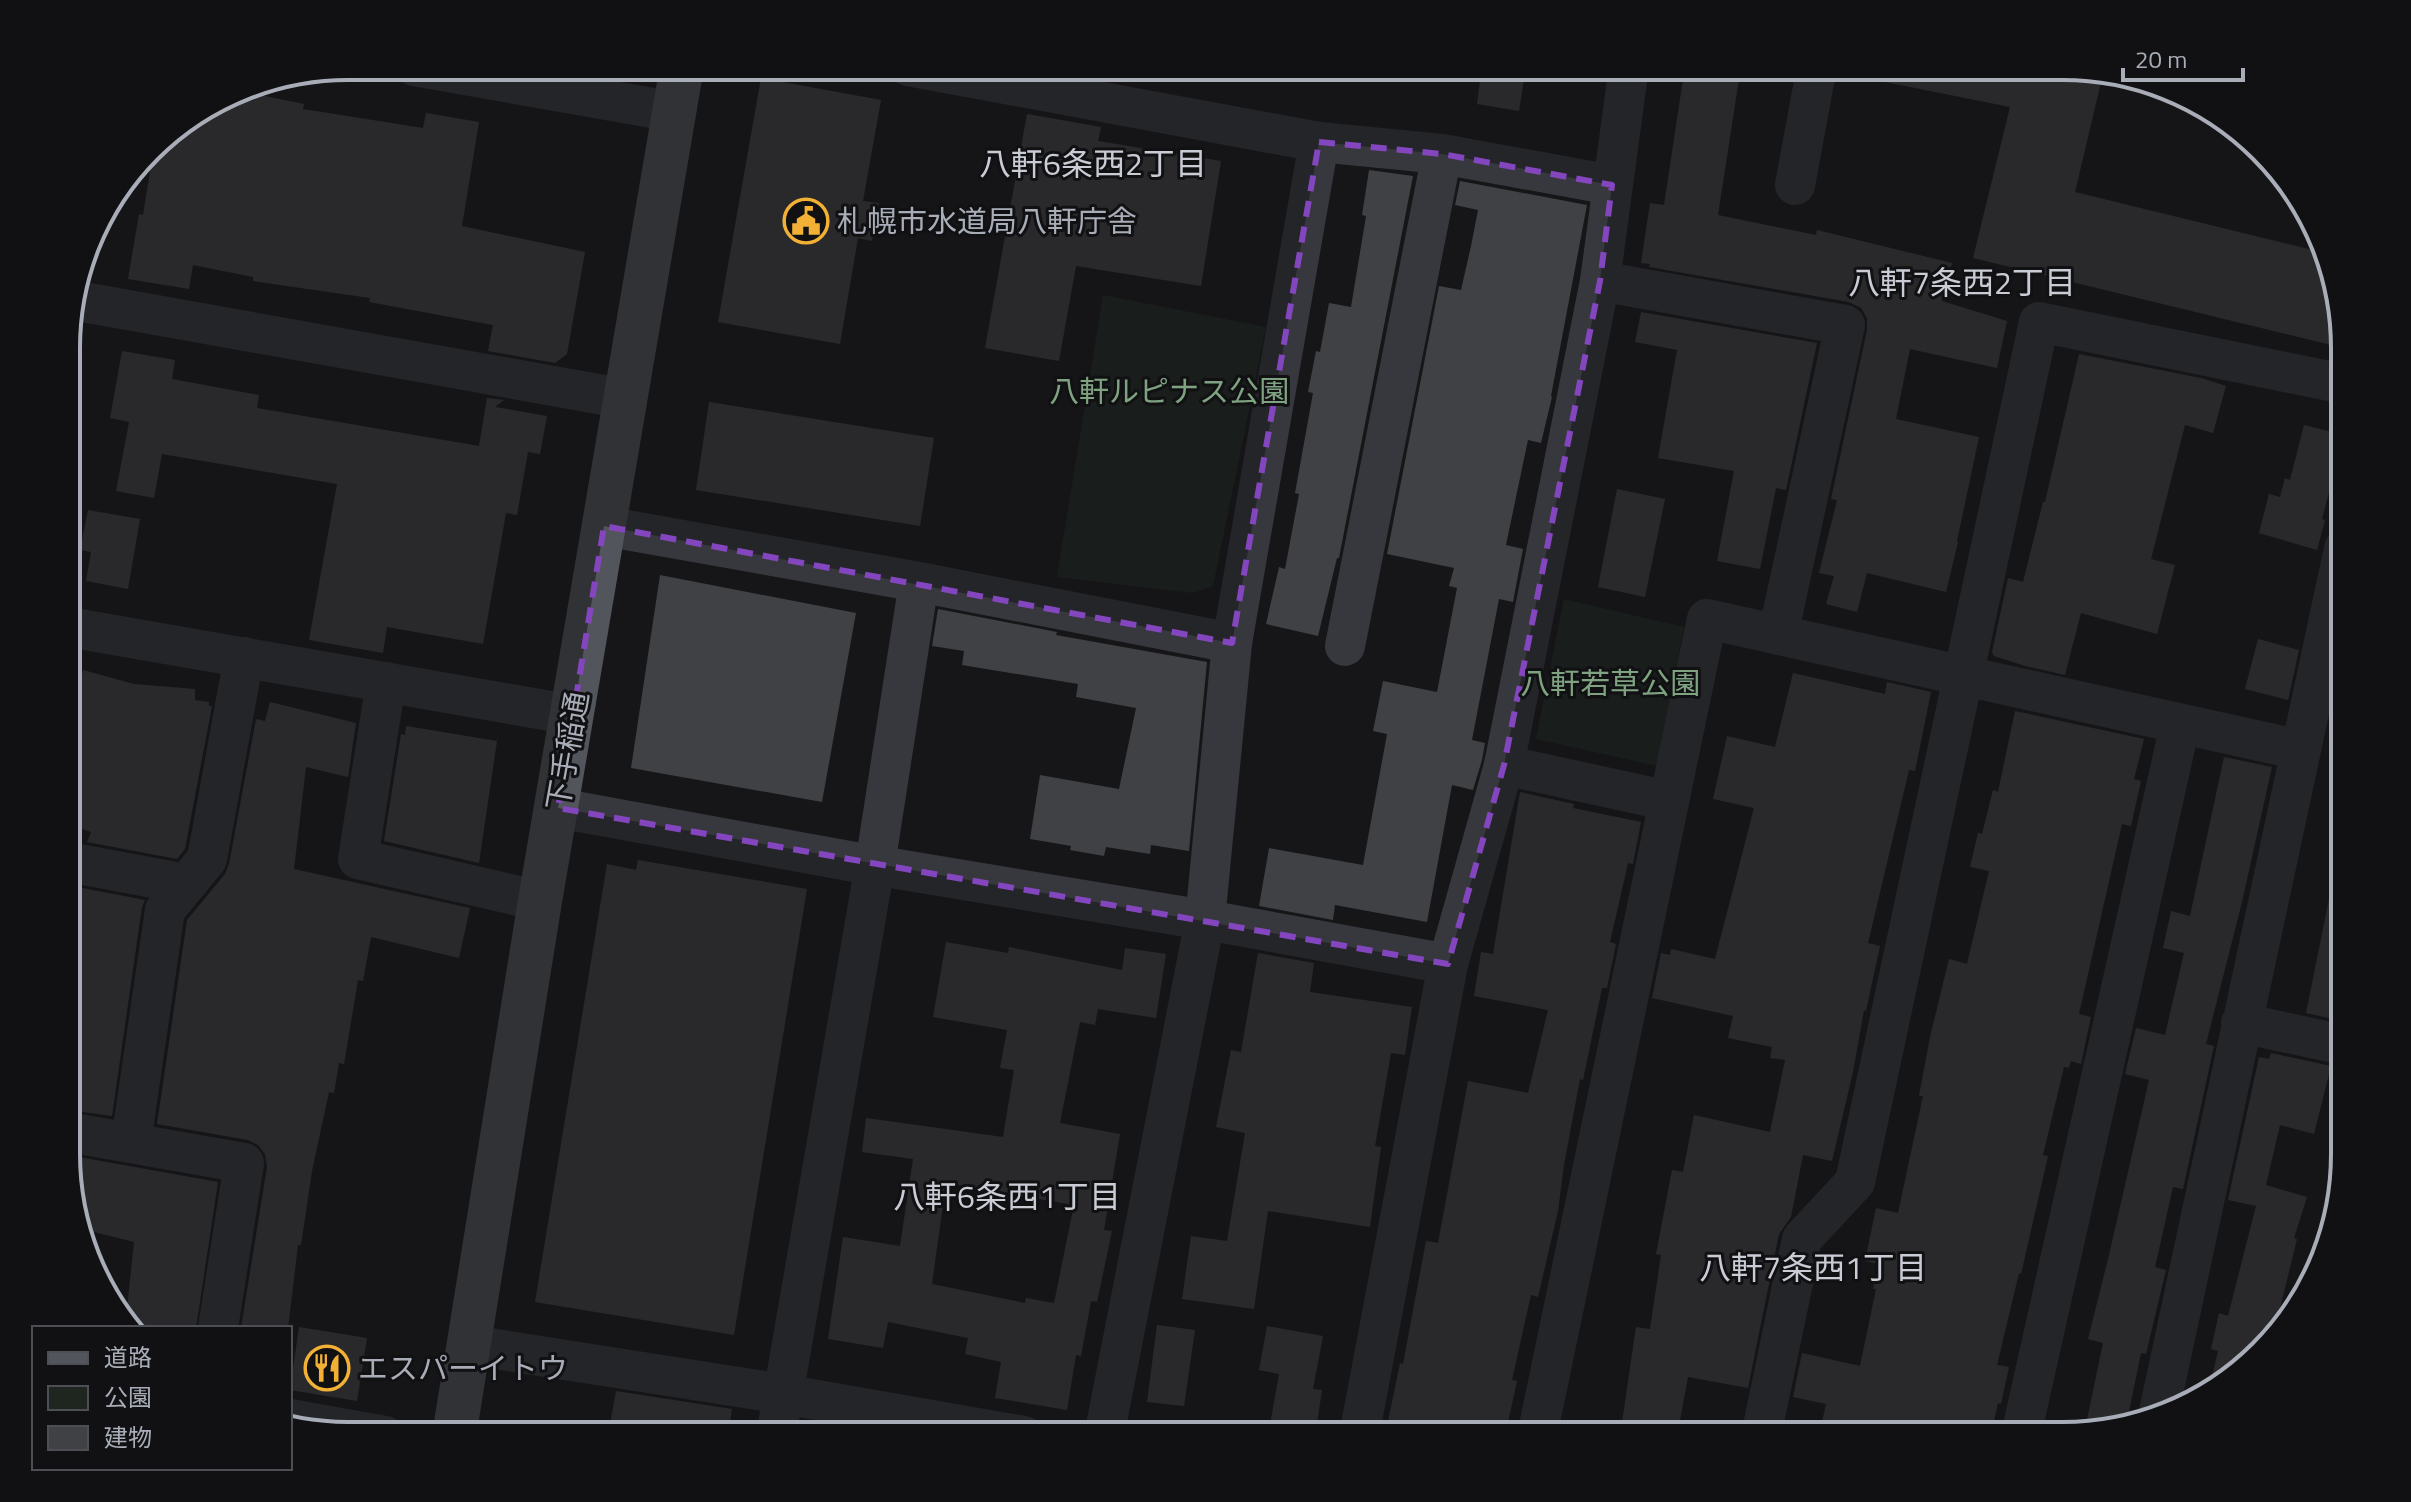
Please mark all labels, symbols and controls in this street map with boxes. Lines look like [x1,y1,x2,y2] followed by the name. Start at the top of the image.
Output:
[2123,32,2243,82] scale bar
[2135,41,2187,77] text: 20 m
[979,139,1207,187] district label: 八軒6条西2丁目
[782,197,830,245] public building icon: 札幌市水道局八軒庁舎
[837,198,1137,244] place label: 札幌市水道局八軒庁舎
[1848,258,2076,306] district label: 八軒7条西2丁目
[1049,368,1289,414] park label: 八軒ルピナス公園
[1520,660,1700,706] park label: 八軒若草公園
[534,688,600,814] street label: 下手稲通
[893,1172,1121,1220] district label: 八軒6条西1丁目
[1699,1243,1927,1291] district label: 八軒7条西1丁目
[32,1326,292,1470] legend
[104,1339,152,1375] text: 道路
[303,1344,351,1392] restaurant icon: エスパーイトウ
[358,1345,568,1391] place label: エスパーイトウ
[104,1379,152,1415] text: 公園
[104,1419,152,1455] text: 建物

